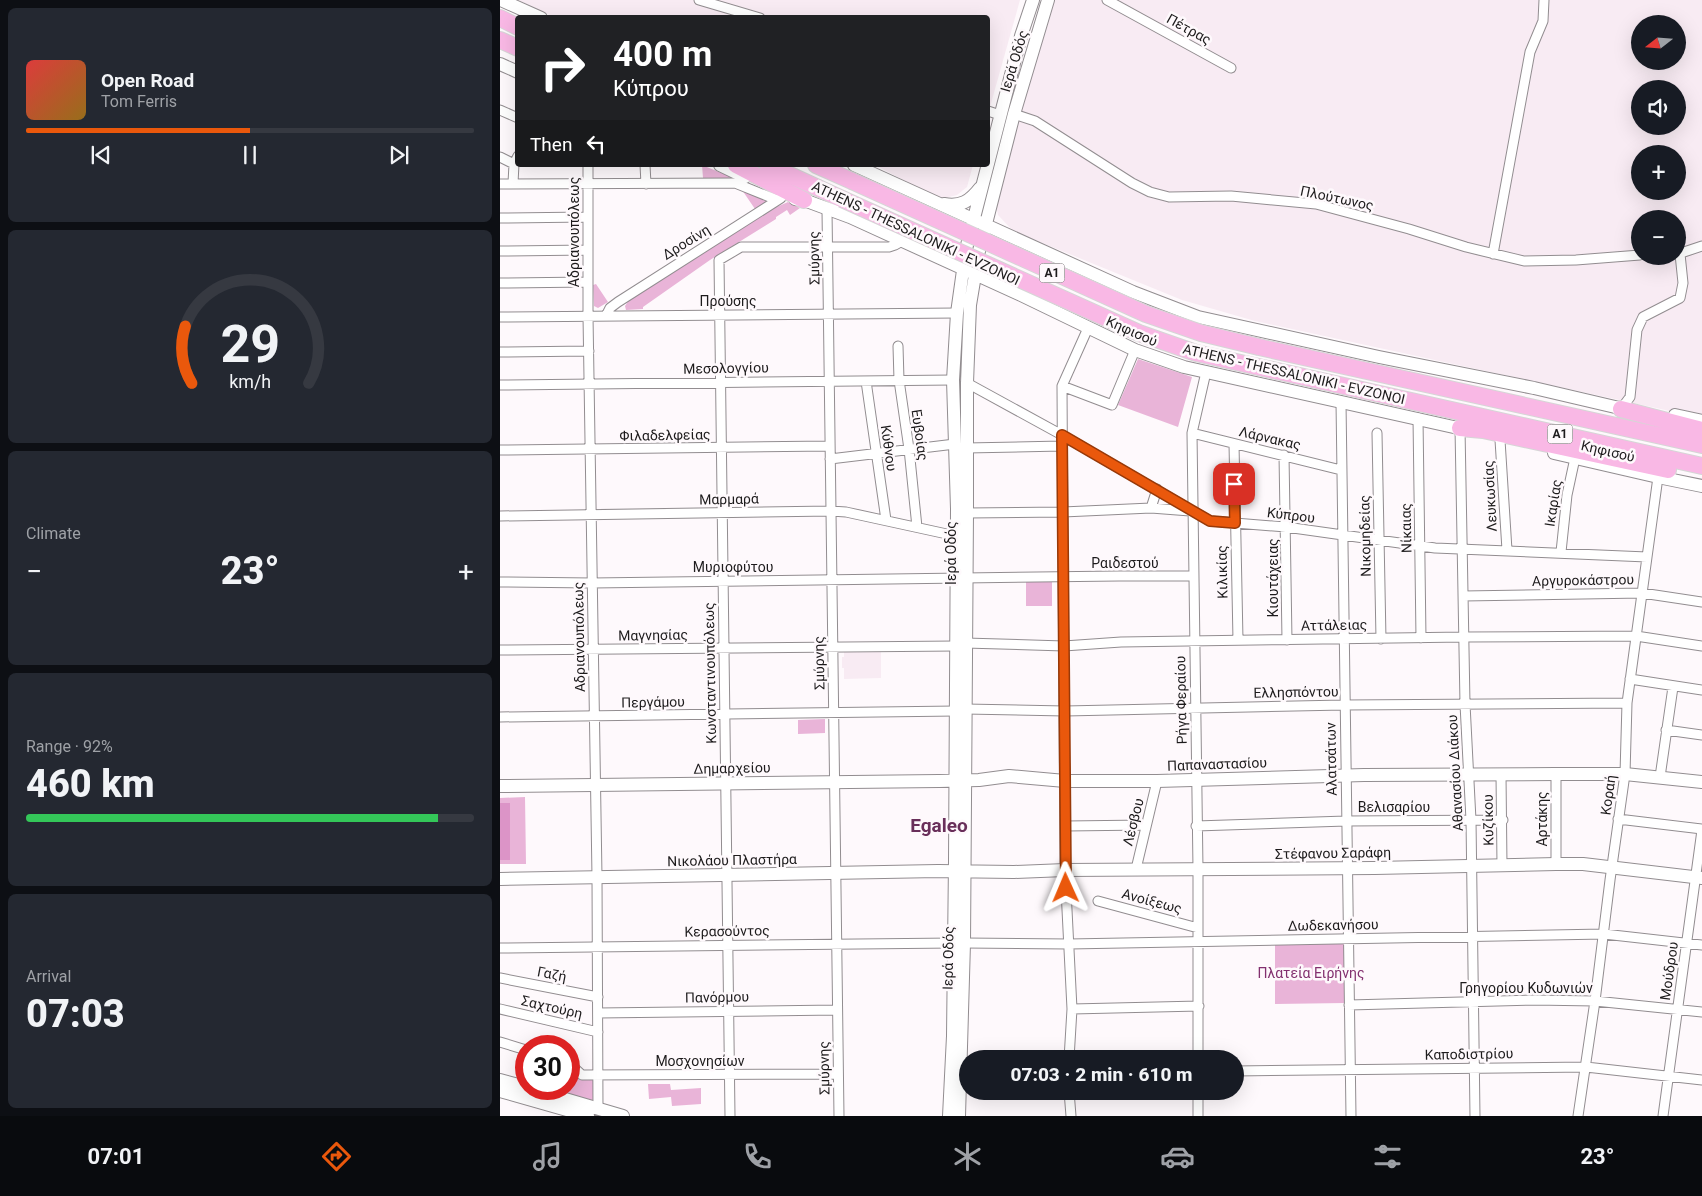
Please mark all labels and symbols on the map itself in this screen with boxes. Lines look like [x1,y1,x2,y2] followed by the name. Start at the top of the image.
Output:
[1164,10,1214,48] street label: Πέτρας
[1631,15,1686,70] north arrow
[997,28,1031,94] street label: Ιερά Οδός
[566,177,582,287] street label: Αδριανουπόλεως
[810,178,1022,288] street label: ATHENS - THESSALONIKI - EVZONOI
[1299,182,1375,214] street label: Πλούτωνος
[659,221,713,263] street label: Δροσίνη
[806,231,822,285] street label: Σμύρνης
[1040,264,1064,282] road number: Α1
[700,293,756,309] street label: Προύσης
[1103,313,1160,350] street label: Κηφισού
[1181,341,1407,407] street label: ATHENS - THESSALONIKI - EVZONOI
[683,359,769,377] street label: Μεσολογγίου
[908,408,932,462] street label: Ευβοίας
[1238,423,1302,453] street label: Λάρνακας
[878,424,900,472] street label: Κύθνου
[1548,424,1572,444] road number: Α1
[619,426,711,445] street label: Φιλαδελφείας
[1579,437,1636,466] street label: Κηφισού
[1480,460,1500,532] street label: Λευκωσίας
[1213,463,1255,505] pin
[1541,478,1565,528] street label: Ικαρίας
[699,490,759,508] street label: Μαρμαρά
[1356,495,1374,577] street label: Νικομηδείας
[1398,503,1414,553] street label: Νίκαιας
[1266,504,1316,526] street label: Κύπρου
[943,521,959,585] street label: Ιερά Οδός
[1265,538,1281,618] street label: Κιουτάχειας
[1214,545,1230,599] street label: Κιλικίας
[1091,555,1159,571] street label: Ραιδεστού
[693,559,773,576] street label: Μυριοφύτου
[1532,571,1634,589] street label: Αργυροκάστρου
[570,582,588,692] street label: Αδριανουπόλεως
[701,602,719,744] street label: Κωνσταντινουπόλεως
[1301,616,1367,634] street label: Αττάλειας
[618,626,688,644] street label: Μαγνησίας
[811,636,827,690] street label: Σμύρνης
[1172,656,1190,744] street label: Ρήγα Φεραίου
[1253,683,1339,701] street label: Ελλησπόντου
[621,693,685,711] street label: Περγάμου
[1444,714,1466,832] street label: Αθανασίου Διάκου
[1322,722,1340,796] street label: Αλατσάτων
[1167,754,1267,774] street label: Παπαναστασίου
[693,759,771,777] street label: Δημαρχείου
[1597,774,1619,816] street label: Κοραή
[1534,791,1550,847] street label: Αρτάκης
[1480,794,1496,846] street label: Κυζίκου
[1119,796,1147,848] street label: Λέσβου
[1358,799,1430,815] street label: Βελισαρίου
[910,814,968,837] district label: Egaleo
[1275,844,1391,863] street label: Στέφανου Σαράφη
[667,851,797,869] street label: Νικολάου Πλαστήρα
[1039,861,1091,913] position arrow
[1120,885,1184,917] street label: Ανοίξεως
[1287,916,1379,934] street label: Δωδεκανήσου
[684,922,770,940] street label: Κερασούντος
[939,926,957,990] street label: Ιερά Οδός
[1657,940,1681,1002] street label: Μούδρου
[536,963,568,985] street label: Γαζή
[1257,965,1365,981] park label: Πλατεία Ειρήνης
[1459,980,1593,996] street label: Γρηγορίου Κυδωνιών
[685,988,749,1006] street label: Πανόρμου
[520,992,584,1022] street label: Σαχτούρη
[515,1035,580,1100] speed limit sign: 30
[816,1041,832,1095] street label: Σμύρνης
[1425,1045,1513,1063] street label: Καποδιστρίου
[655,1053,745,1069] street label: Μοσχονησίων

